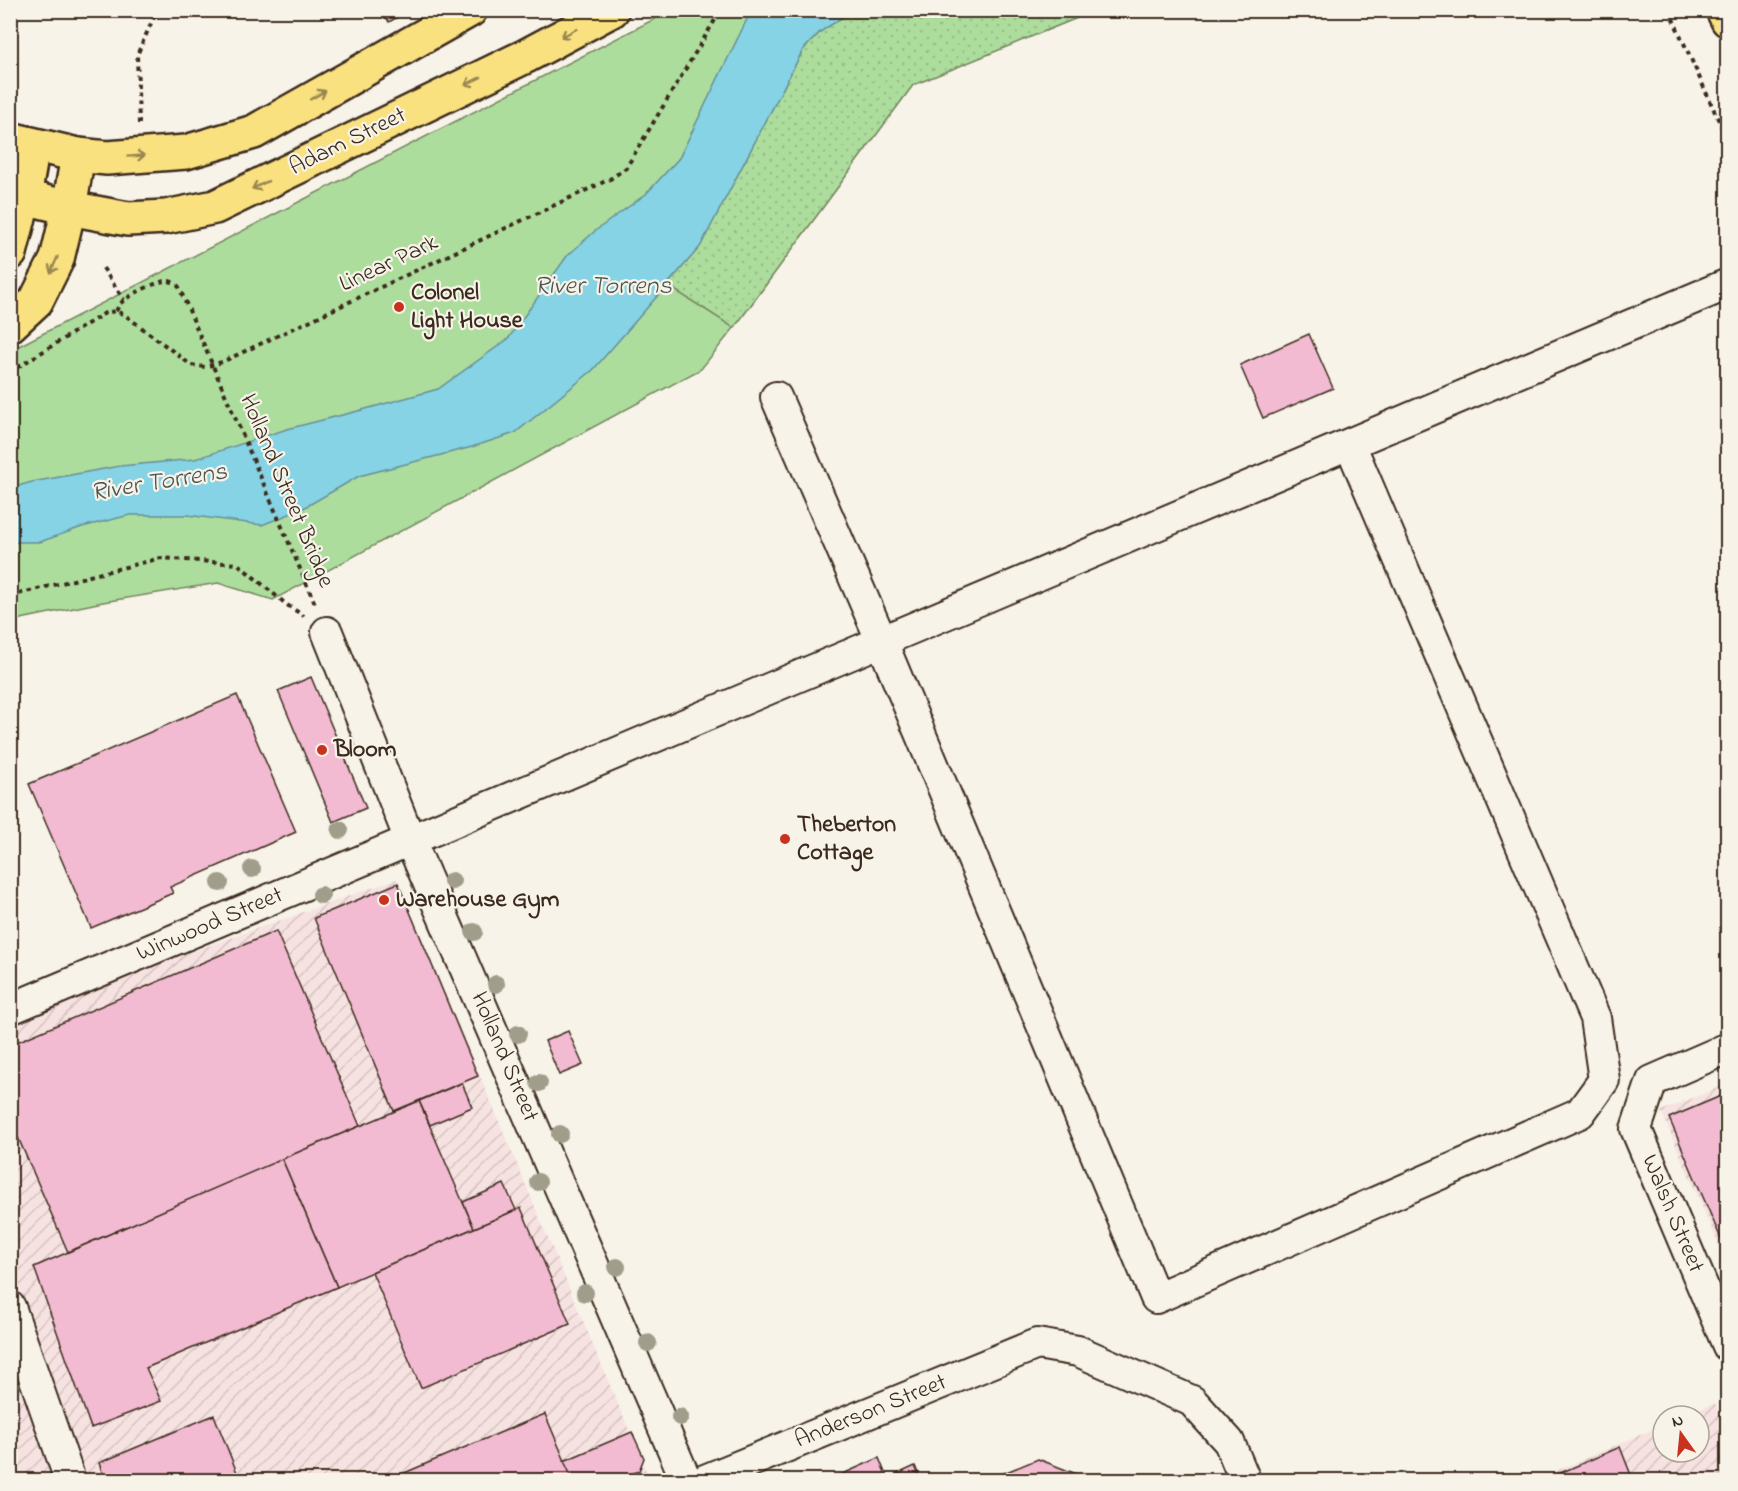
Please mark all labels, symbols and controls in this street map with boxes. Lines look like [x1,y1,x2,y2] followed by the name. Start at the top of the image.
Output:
[561,27,578,39] one-way arrow
[465,76,483,88] one-way arrow
[309,89,326,101] one-way arrow
[284,99,412,185] street label: Adam Street
[126,150,146,161] one-way arrow
[252,179,270,191] one-way arrow
[334,226,445,302] street label: Linear Park
[48,255,59,273] one-way arrow
[534,268,672,306] water label: River Torrens
[411,276,524,340] place label: Colonel Light House
[392,300,406,314] marker: Colonel Light House
[229,389,343,594] street label: Holland Street Bridge
[88,453,231,513] water label: River Torrens
[333,733,397,768] place label: Bloom
[315,743,329,757] marker: Bloom
[797,808,896,872] place label: Theberton Cottage
[778,832,792,846] marker: Theberton Cottage
[131,878,289,972] street label: Winwood Street
[396,883,560,919] place label: Warehouse Gym
[377,893,391,907] marker: Warehouse Gym
[461,986,547,1128] street label: Holland Street
[1631,1149,1713,1279] street label: Walsh Street
[790,1366,952,1458] street label: Anderson Street
[1651,1404,1711,1464] north arrow
[1669,1408,1686,1434] text: N

